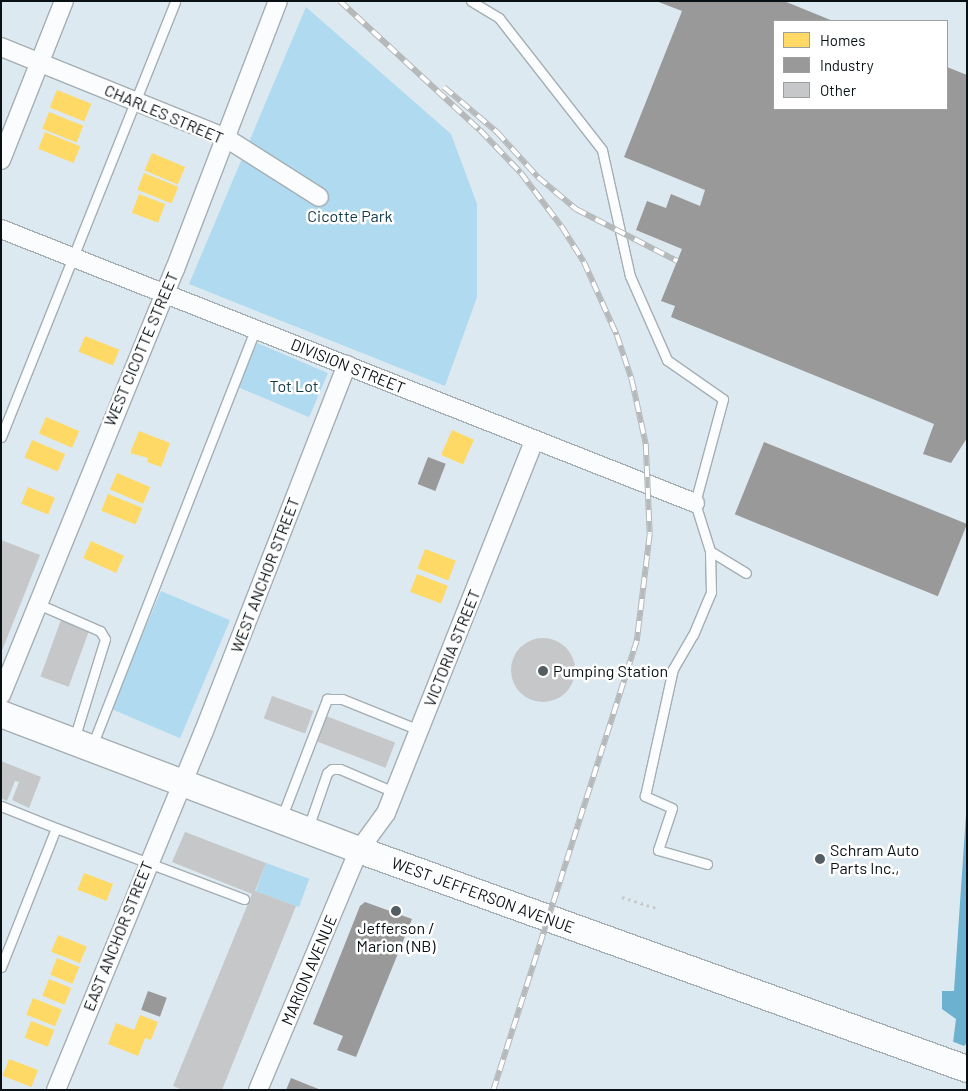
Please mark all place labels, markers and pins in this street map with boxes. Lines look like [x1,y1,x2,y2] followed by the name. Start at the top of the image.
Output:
[553,661,668,681] place label: Pumping Station
[537,665,549,677] marker: Pumping Station
[830,840,919,878] place label: Schram Auto Parts Inc.,
[814,853,826,865] marker: Schram Auto Parts Inc.,
[390,905,402,917] marker: Jefferson / Marion (NB)
[356,918,436,956] place label: Jefferson / Marion (NB)

